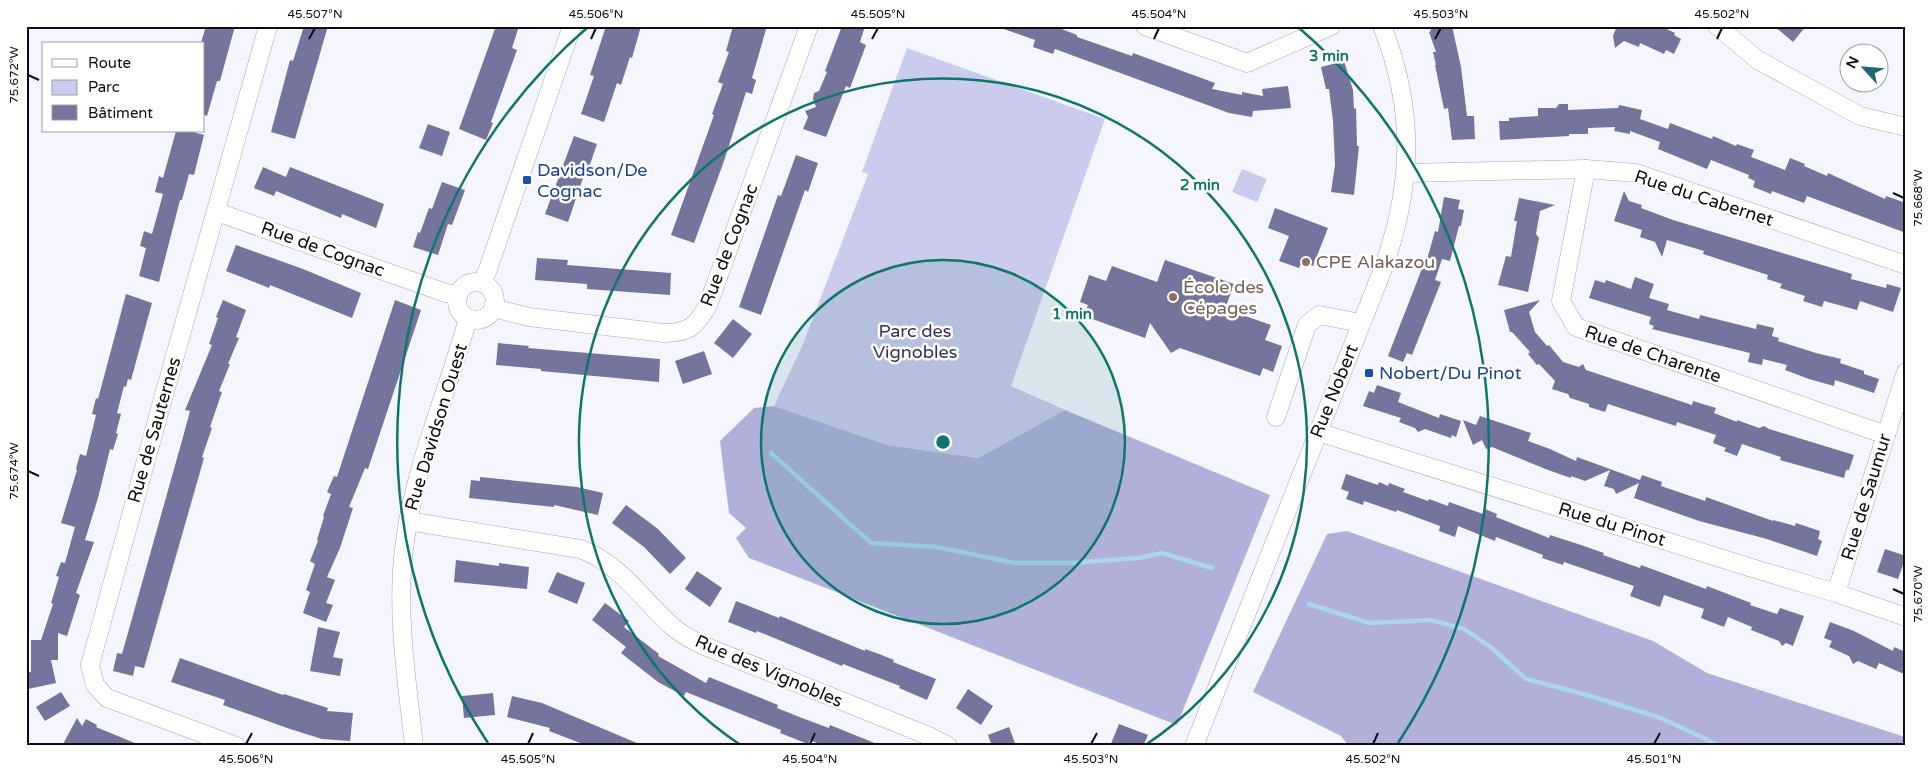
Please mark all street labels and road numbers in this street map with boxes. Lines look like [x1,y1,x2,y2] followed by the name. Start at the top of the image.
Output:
[1632,165,1776,231] street label: Rue du Cabernet
[695,180,763,310] street label: Rue de Cognac
[258,216,388,282] street label: Rue de Cognac
[1582,320,1724,388] street label: Rue de Charente
[400,341,472,513] street label: Rue Davidson Ouest
[1305,341,1363,441] street label: Rue Nobert
[123,355,185,505] street label: Rue de Sauternes
[1836,431,1896,563] street label: Rue de Saumur
[1556,497,1668,551] street label: Rue du Pinot
[692,630,846,712] street label: Rue des Vignobles

